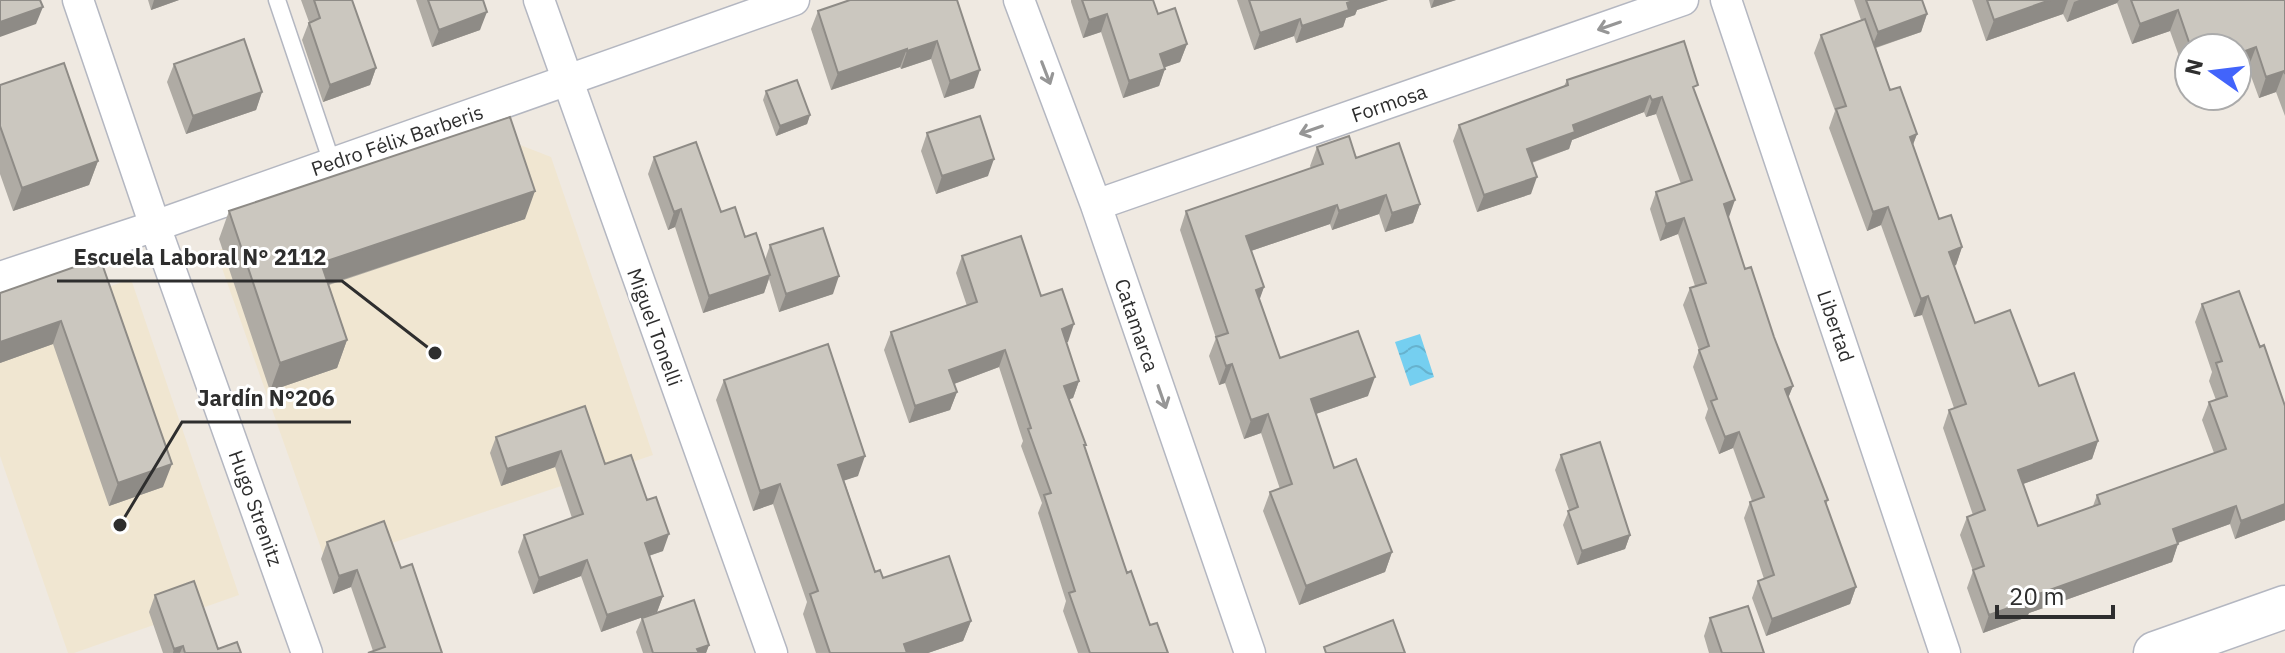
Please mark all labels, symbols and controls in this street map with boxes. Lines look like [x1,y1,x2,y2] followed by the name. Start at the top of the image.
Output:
[1597,19,1622,34] one-way arrow
[2173,32,2253,112] north arrow
[2177,56,2209,78] text: N
[1040,60,1054,85] one-way arrow
[1348,77,1431,129] street label: Formosa
[307,98,487,182] street label: Pedro Félix Barberis
[1299,124,1324,139] one-way arrow
[57,235,342,281] callout: Escuela Laboral N° 2112
[74,242,326,271] text: Escuela Laboral N° 2112
[621,264,689,390] street label: Miguel Tonelli
[1108,275,1166,376] street label: Catamarca
[1811,286,1861,366] street label: Libertad
[182,376,351,422] callout: Jardín N°206
[197,383,335,412] text: Jardín N°206
[1155,384,1170,409] one-way arrow
[223,446,289,570] street label: Hugo Strenitz
[1997,569,2113,619] scale bar
[2009,580,2064,612] text: 20 m

